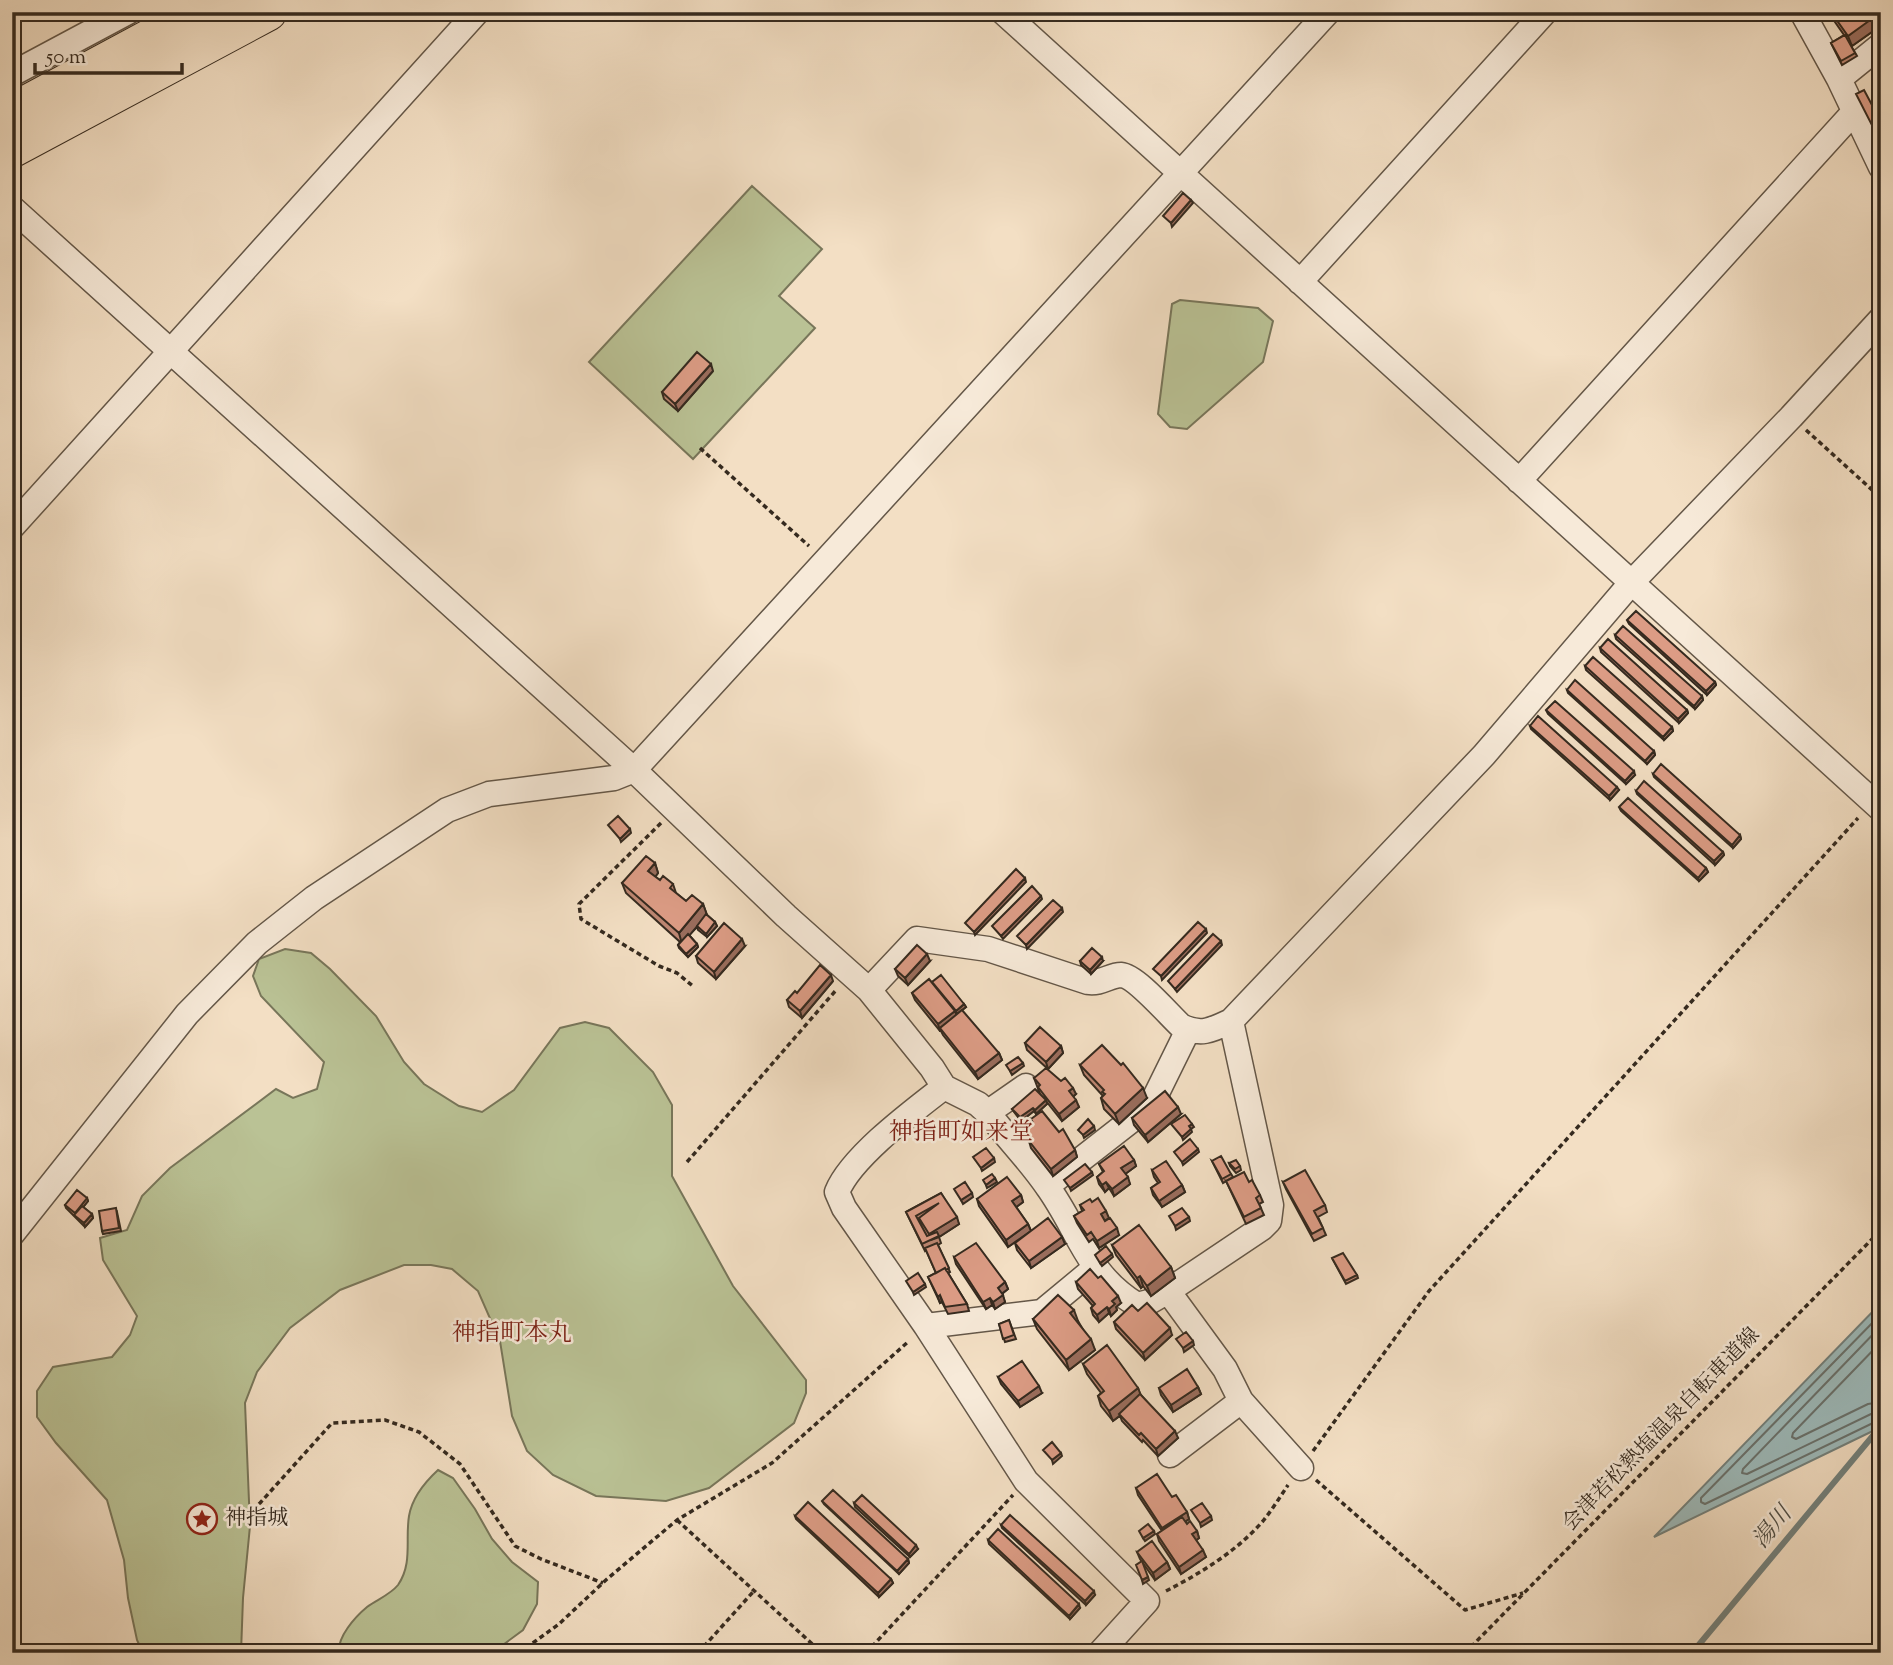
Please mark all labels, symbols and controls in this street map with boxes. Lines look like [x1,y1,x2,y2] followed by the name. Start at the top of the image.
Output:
[35,32,182,76] scale bar
[45,43,86,73] text: 50 m
[889,1116,1033,1150] district label: 神指町如来堂
[452,1317,572,1351] district label: 神指町本丸
[1556,1321,1768,1539] street label: 会津若松熱塩温泉自転車道線
[1746,1497,1802,1556] water label: 湯川
[185,1502,219,1536] place icon: 神指城
[225,1504,288,1534] place label: 神指城

